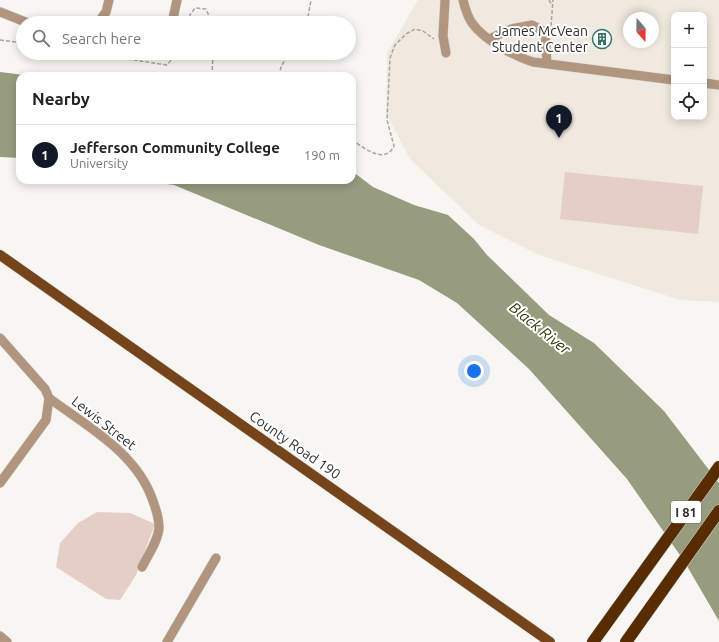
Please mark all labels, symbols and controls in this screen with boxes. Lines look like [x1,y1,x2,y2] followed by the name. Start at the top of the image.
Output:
[623,12,659,48] north arrow
[671,12,707,120] map controls
[671,12,707,48] button: +
[16,16,356,60] search box
[492,23,589,55] place label: James McVean Student Center
[30,27,52,49] icon: search
[591,28,613,50] building icon: James McVean Student Center
[62,30,141,47] text: Search here
[671,48,707,84] button: −
[671,84,707,120] button: locate
[32,89,90,108] text: Nearby
[546,105,572,138] pin: 1
[70,139,280,156] text: Jefferson Community College
[41,148,49,162] text: 1
[304,148,340,162] text: 190 m
[70,156,128,170] text: University
[506,298,575,358] water label: Black River
[464,361,484,381] your location
[69,393,140,453] street label: Lewis Street
[246,408,344,482] street label: County Road 190
[671,501,701,523] road number: I 81

